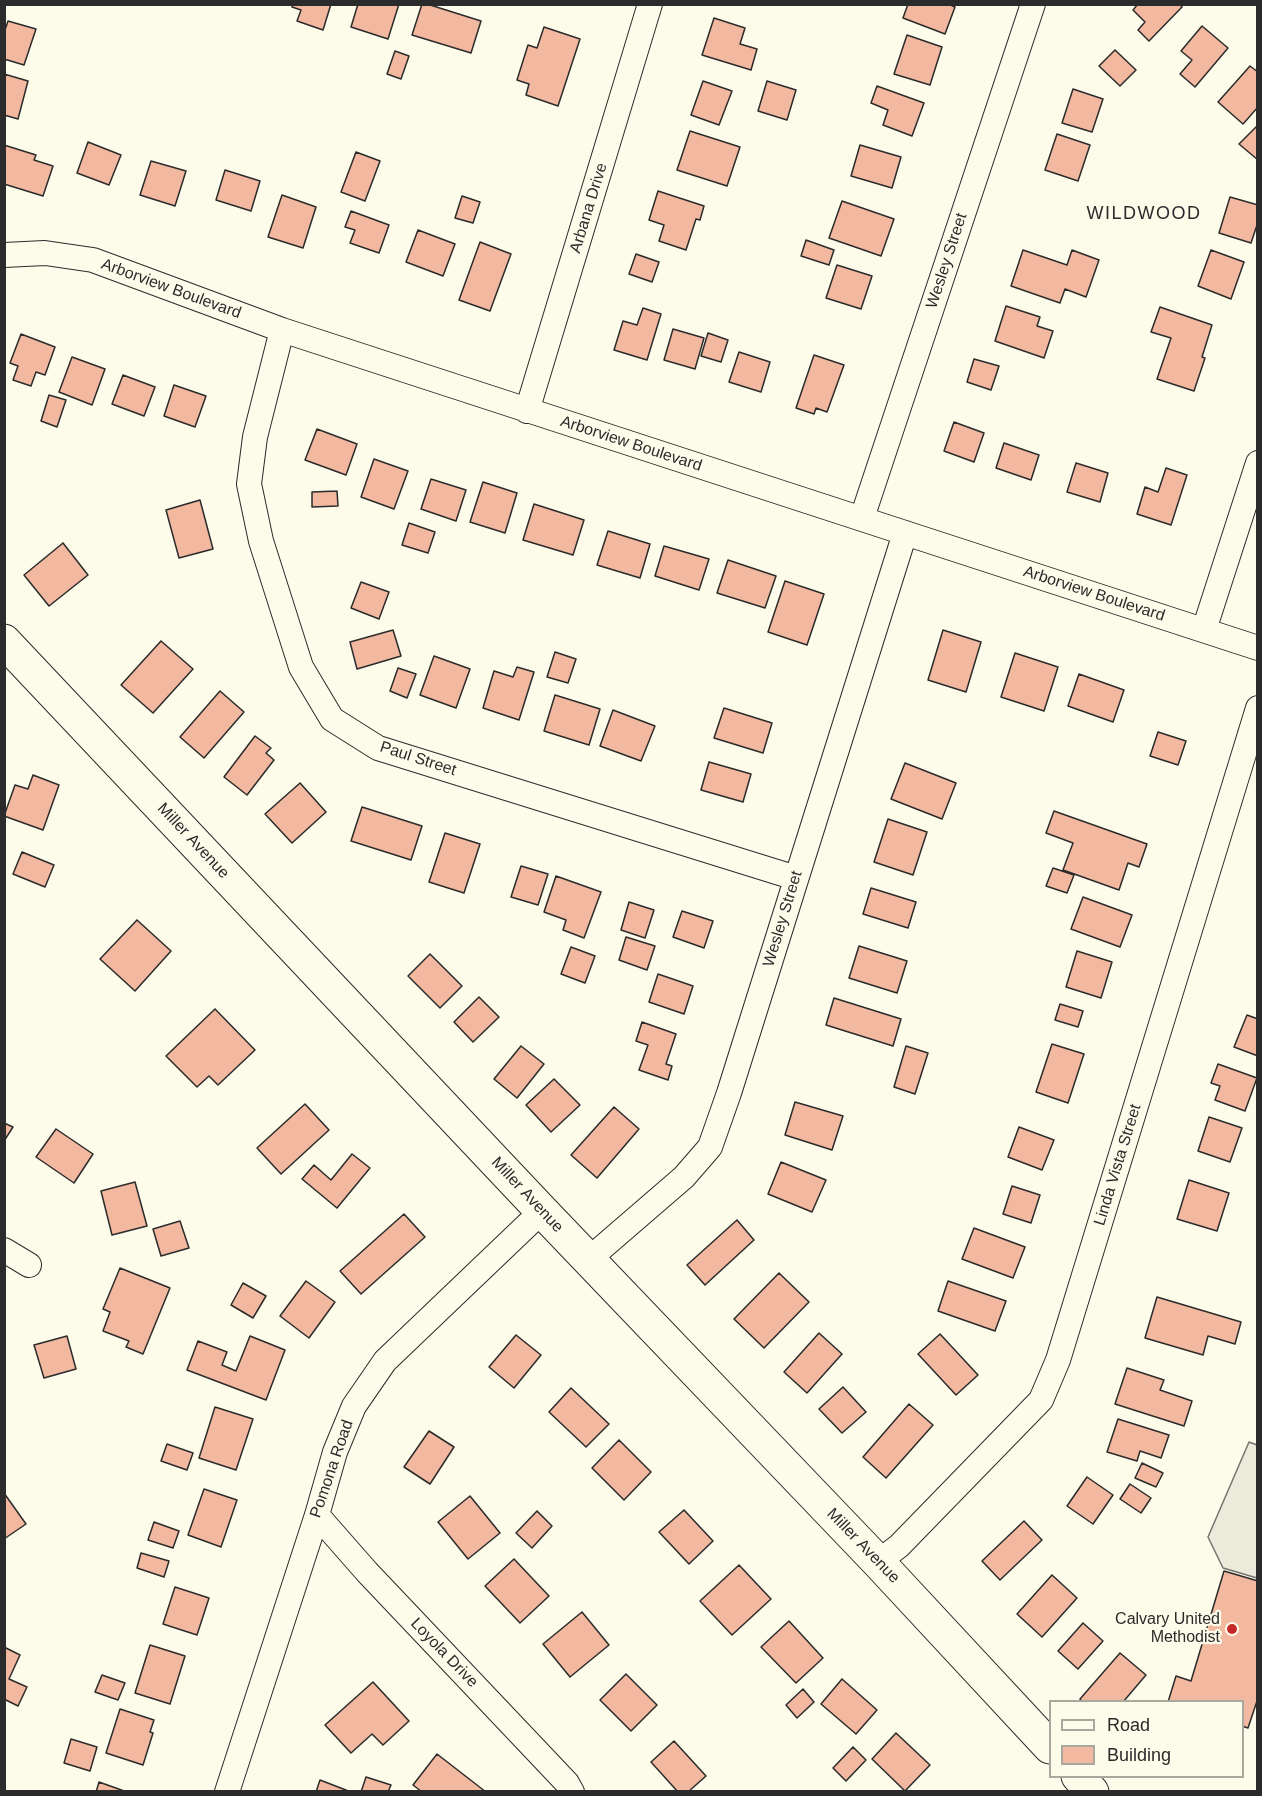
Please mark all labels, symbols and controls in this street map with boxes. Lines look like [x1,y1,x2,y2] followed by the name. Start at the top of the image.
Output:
[566,161,612,255] street label: Arbana Drive
[1087,203,1201,225] district label: WILDWOOD
[923,211,971,311] street label: Wesley Street
[98,255,244,323] street label: Arborview Boulevard
[558,412,704,476] street label: Arborview Boulevard
[1021,562,1167,626] street label: Arborview Boulevard
[377,738,459,780] street label: Paul Street
[153,799,233,883] street label: Miller Avenue
[759,869,807,969] street label: Wesley Street
[1090,1102,1146,1228] street label: Linda Vista Street
[487,1153,567,1237] street label: Miller Avenue
[306,1418,358,1520] street label: Pomona Road
[823,1505,903,1587] street label: Miller Avenue
[1115,1610,1220,1648] place label: Calvary United Methodist
[406,1614,482,1692] street label: Loyola Drive
[1225,1622,1239,1636] marker: Calvary United Methodist
[1049,1700,1244,1778] legend
[1107,1715,1150,1735] text: Road
[1107,1745,1171,1765] text: Building

